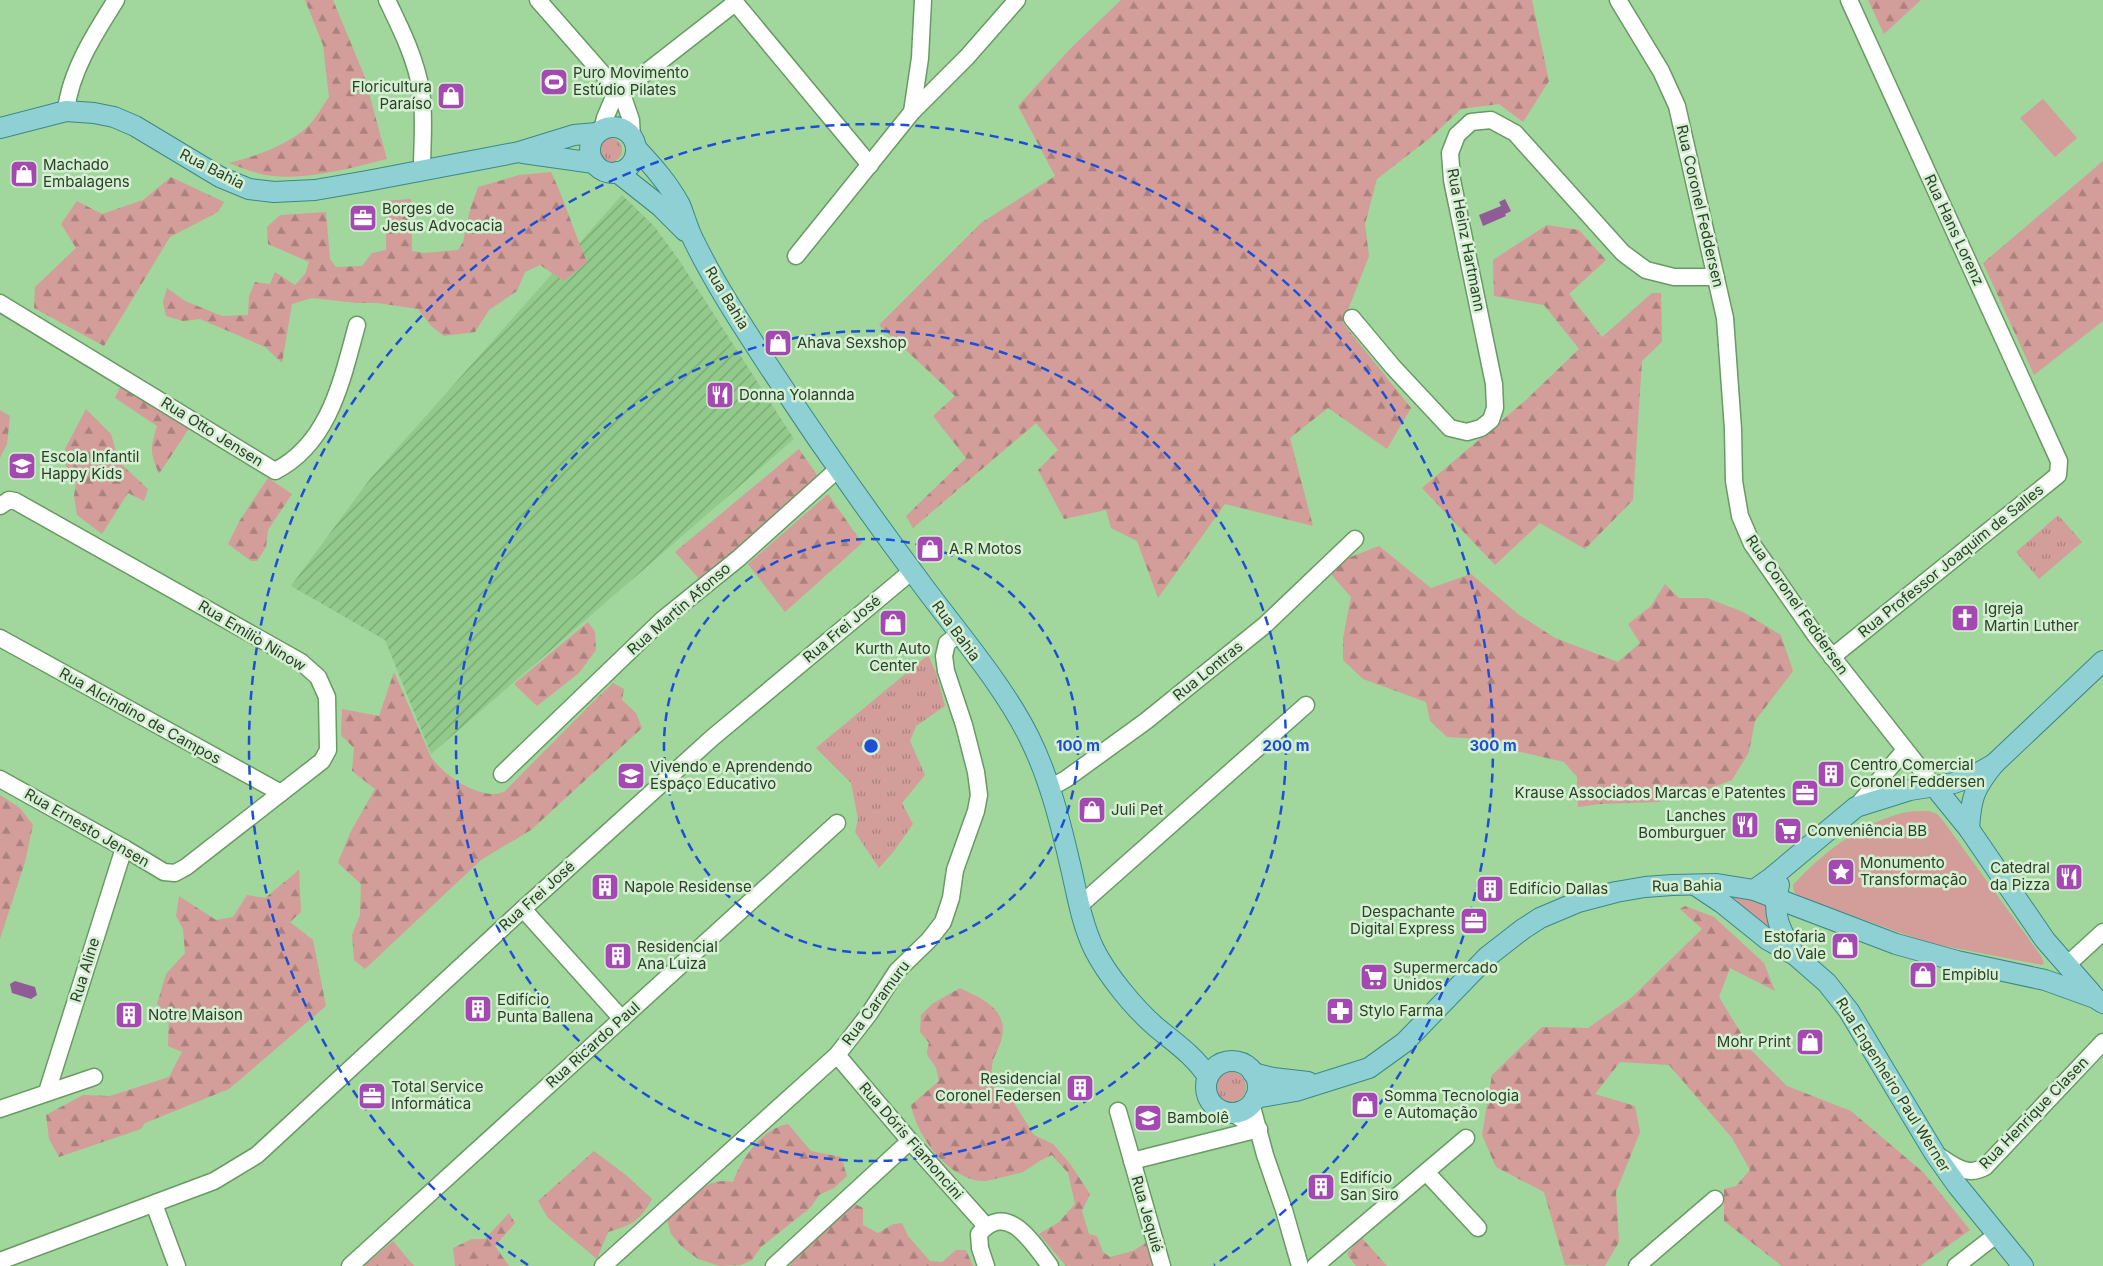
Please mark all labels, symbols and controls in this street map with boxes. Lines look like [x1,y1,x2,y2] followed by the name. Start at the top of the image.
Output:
[573,63,689,99] place label: Puro Movimento Estúdio Pilates
[539,67,569,97] sports icon: Puro Movimento Estúdio Pilates
[352,77,432,113] place label: Floricultura Paraíso
[436,81,466,111] shop icon: Floricultura Paraíso
[1673,123,1728,289] street label: Rua Coronel Feddersen
[177,144,248,193] street label: Rua Bahia
[43,155,130,191] place label: Machado Embalagens
[9,159,39,189] shop icon: Machado Embalagens
[1443,167,1490,313] street label: Rua Heinz Hartmann
[1920,171,1989,288] street label: Rua Hans Lorenz
[382,199,503,235] place label: Borges de Jesus Advocacia
[348,203,378,233] office icon: Borges de Jesus Advocacia
[701,263,754,333] street label: Rua Bahia
[763,328,793,358] shop icon: Ahava Sexshop
[797,333,907,352] place label: Ahava Sexshop
[705,380,735,410] restaurant icon: Donna Yolannda
[739,385,855,404] place label: Donna Yolannda
[158,393,267,471] street label: Rua Otto Jensen
[41,447,139,483] place label: Escola Infantil Happy Kids
[7,451,37,481] school or university icon: Escola Infantil Happy Kids
[1854,480,2047,641] street label: Rua Professor Joaquim de Salles
[1742,531,1853,678] street label: Rua Coronel Feddersen
[915,534,945,564] shop icon: A.R Motos
[949,539,1022,558] place label: A.R Motos
[623,559,734,659] street label: Rua Martin Afonso
[799,591,884,667] street label: Rua Frei José
[195,596,310,675] street label: Rua Emílio Ninow
[928,597,985,665] street label: Rua Bahia
[1984,599,2079,635] place label: Igreja Martin Luther
[1950,603,1980,633] church icon: Igreja Martin Luther
[878,608,908,638] shop icon: Kurth Auto Center
[1169,637,1247,705] street label: Rua Lontras
[855,639,931,675] place label: Kurth Auto Center
[56,663,224,768] street label: Rua Alcindino de Campos
[1056,736,1100,755] text: 100 m
[1263,736,1309,755] text: 200 m
[1469,736,1517,755] text: 300 m
[862,737,880,755] centre of rings
[1850,755,1985,791] place label: Centro Comercial Coronel Feddersen
[650,757,813,793] place label: Vivendo e Aprendendo Espaço Educativo
[1816,759,1846,789] building icon: Centro Comercial Coronel Feddersen
[616,761,646,791] school or university icon: Vivendo e Aprendendo Espaço Educativo
[1790,778,1820,808] office icon: Krause Associados Marcas e Patentes
[1515,783,1786,802] place label: Krause Associados Marcas e Patentes
[21,784,153,871] street label: Rua Ernesto Jensen
[1077,795,1107,825] shop icon: Juli Pet
[1111,800,1163,819] place label: Juli Pet
[1638,806,1726,842] place label: Lanches Bomburguer
[1730,810,1760,840] restaurant icon: Lanches Bomburguer
[1773,816,1803,846] supermarket icon: Conveniência BB
[1807,821,1927,840] place label: Conveniência BB
[1860,853,1967,889] place label: Monumento Transformação
[495,857,579,935] street label: Rua Frei José
[1826,857,1856,887] place icon: Monumento Transformação
[1990,858,2050,894] place label: Catedral da Pizza
[2054,862,2084,892] restaurant icon: Catedral da Pizza
[590,872,620,902] building icon: Napole Residense
[1475,874,1505,904] building icon: Edifício Dallas
[1652,875,1722,896] street label: Rua Bahia
[624,877,752,896] place label: Napole Residense
[1509,879,1608,898] place label: Edifício Dallas
[1350,902,1455,938] place label: Despachante Digital Express
[1459,906,1489,936] office icon: Despachante Digital Express
[1764,927,1826,963] place label: Estofaria do Vale
[1830,931,1860,961] shop icon: Estofaria do Vale
[66,935,103,1004] street label: Rua Aline
[637,937,718,973] place label: Residencial Ana Luiza
[603,941,633,971] building icon: Residencial Ana Luiza
[838,957,914,1049] street label: Rua Caramuru
[1393,958,1498,994] place label: Supermercado Unidos
[1908,960,1938,990] shop icon: Empiblu
[1359,962,1389,992] supermarket icon: Supermercado Unidos
[1942,965,1999,984] place label: Empiblu
[497,990,593,1026] place label: Edifício Punta Ballena
[463,994,493,1024] building icon: Edifício Punta Ballena
[1832,994,1955,1176] street label: Rua Engenheiro Paul Werner
[1325,996,1355,1026] pharmacy icon: Stylo Farma
[542,997,644,1092] street label: Rua Ricardo Paul
[114,1000,144,1030] building icon: Notre Maison
[1359,1001,1444,1020] place label: Stylo Farma
[148,1005,243,1024] place label: Notre Maison
[1795,1027,1825,1057] shop icon: Mohr Print
[1717,1032,1791,1051] place label: Mohr Print
[1975,1052,2092,1173] street label: Rua Henrique Clasen
[935,1069,1061,1105] place label: Residencial Coronel Federsen
[1065,1073,1095,1103] building icon: Residencial Coronel Federsen
[391,1077,483,1113] place label: Total Service Informática
[855,1078,968,1203] street label: Rua Dóris Fiamoncini
[357,1081,387,1111] office icon: Total Service Informática
[1384,1086,1519,1122] place label: Somma Tecnologia e Automação
[1350,1090,1380,1120] shop icon: Somma Tecnologia e Automação
[1133,1103,1163,1133] school or university icon: Bambolê
[1167,1108,1229,1127] place label: Bambolê
[1340,1168,1399,1204] place label: Edifício San Siro
[1306,1172,1336,1202] building icon: Edifício San Siro
[1127,1173,1167,1254] street label: Rua Jequié

